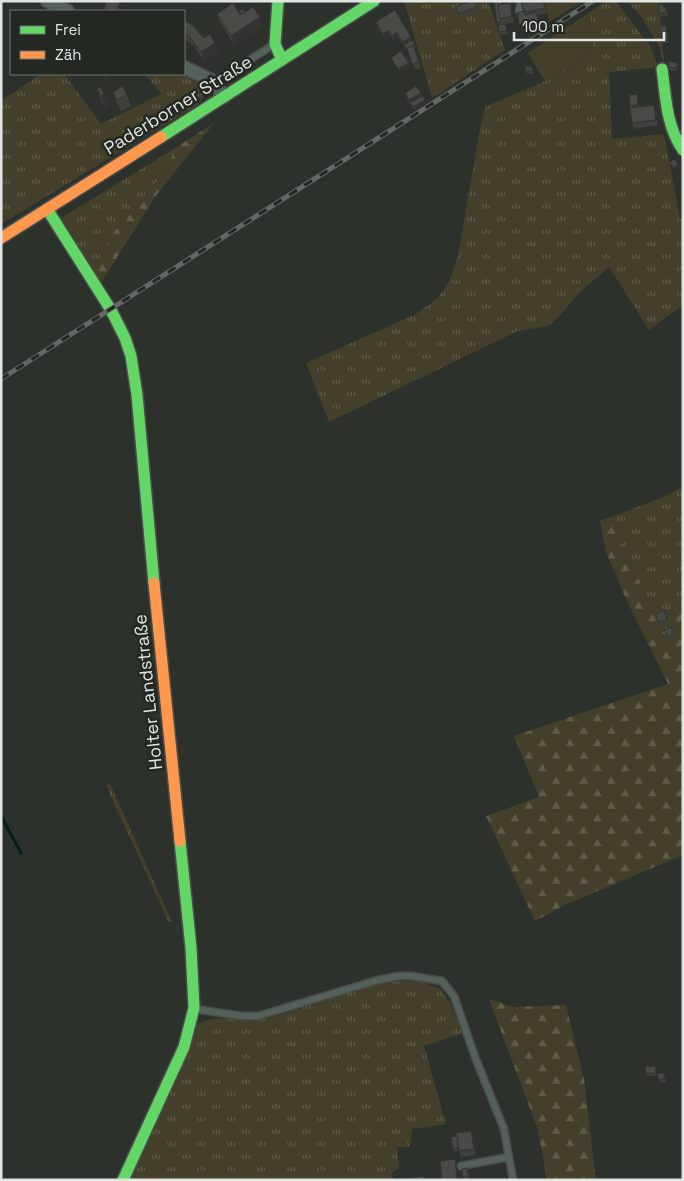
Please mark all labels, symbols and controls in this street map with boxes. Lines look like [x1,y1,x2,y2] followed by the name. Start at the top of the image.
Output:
[10,10,185,75] legend
[514,10,664,42] scale bar
[522,17,564,36] text: 100 m
[55,20,81,39] text: Frei
[55,45,81,64] text: Zäh
[99,50,256,159] street label: Paderborner Straße
[128,613,167,771] street label: Holter Landstraße

